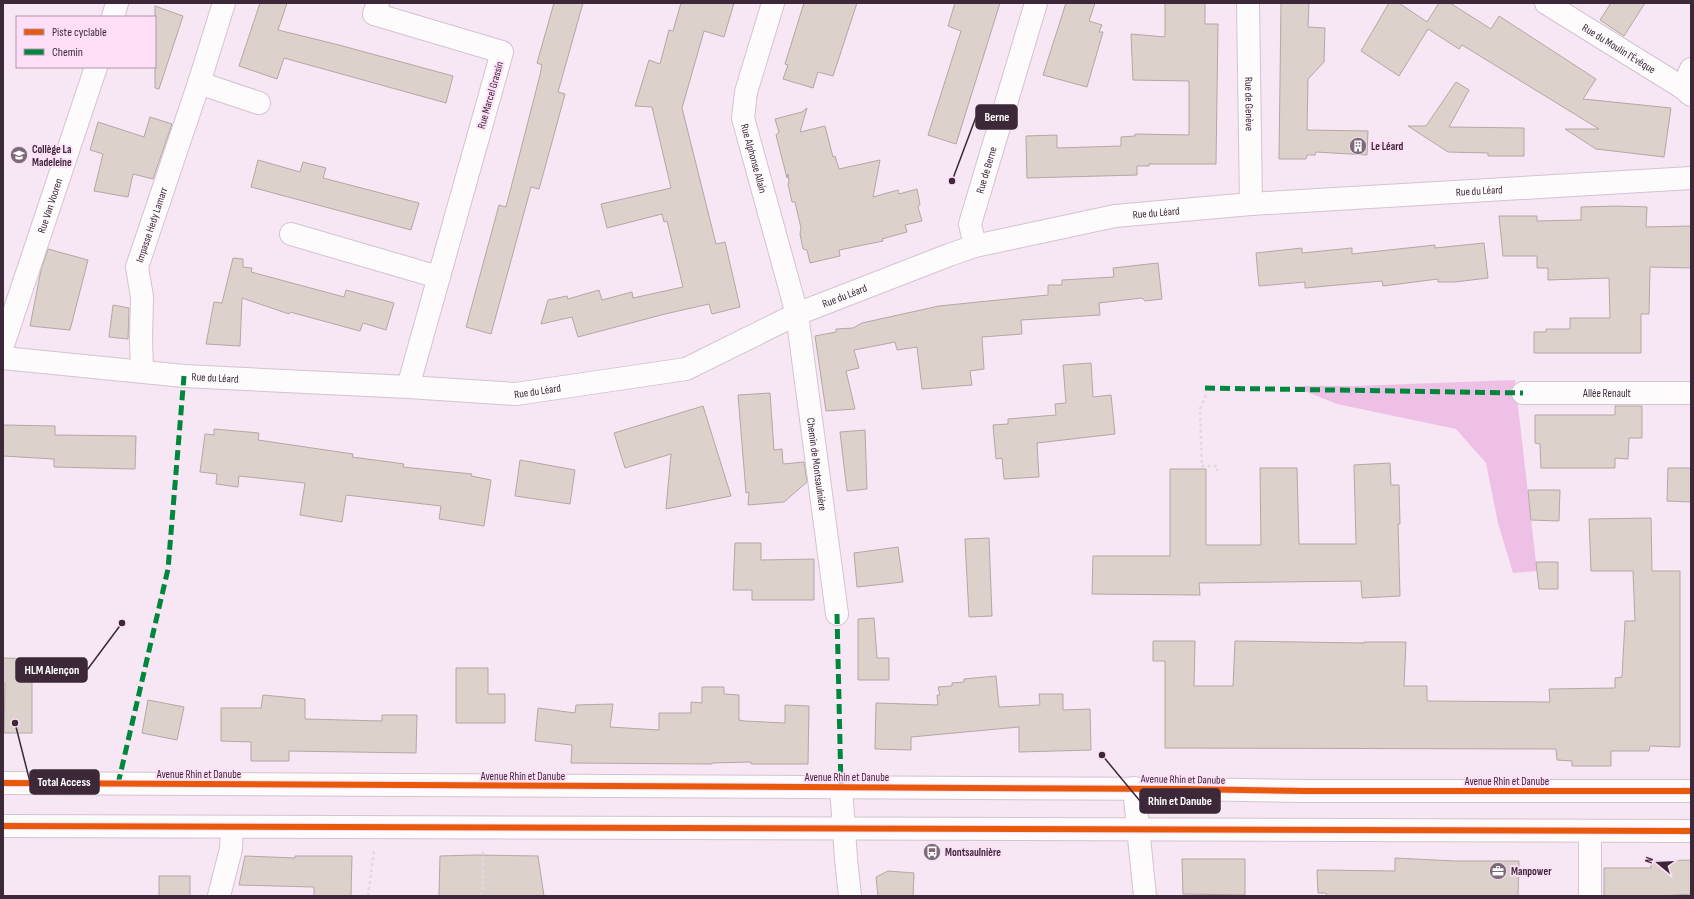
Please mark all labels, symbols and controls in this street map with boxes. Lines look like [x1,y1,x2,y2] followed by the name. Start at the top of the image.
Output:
[16,16,156,68] legend
[1580,21,1658,76] street label: Rue du Moulin l'Évêque
[52,25,107,40] text: Piste cyclable
[52,45,83,60] text: Chemin
[475,60,506,130] street label: Rue Marcel Grassin
[1242,77,1256,131] street label: Rue de Genève
[976,105,1017,129] callout: Berne
[984,110,1010,125] text: Berne
[738,122,769,195] street label: Rue Alphonse Allain
[1348,136,1368,156] building icon: Le Léard
[1371,140,1403,153] place label: Le Léard
[32,143,72,169] place label: Collège La Madeleine
[9,145,29,165] school or university icon: Collège La Madeleine
[973,145,1000,195] street label: Rue de Berne
[35,176,65,235] street label: Rue Van Vooren
[1455,183,1504,199] street label: Rue du Léard
[133,186,170,264] street label: Impasse Hedy Lamarr
[1132,204,1180,221] street label: Rue du Léard
[820,281,869,311] street label: Rue du Léard
[191,370,239,386] street label: Rue du Léard
[513,381,562,401] street label: Rue du Léard
[1582,387,1632,400] street label: Allée Renault
[804,417,829,511] street label: Chemin de Montsaulnière
[16,658,87,682] callout: HLM Alençon
[25,663,79,678] text: HLM Alençon
[156,768,241,781] street label: Avenue Rhin et Danube
[30,770,99,794] callout: Total Access
[480,770,565,783] street label: Avenue Rhin et Danube
[804,771,889,784] street label: Avenue Rhin et Danube
[1140,772,1225,787] street label: Avenue Rhin et Danube
[37,775,91,790] text: Total Access
[1464,775,1549,788] street label: Avenue Rhin et Danube
[1140,789,1220,813] callout: Rhin et Danube
[1148,794,1212,809] text: Rhin et Danube
[922,842,942,862] bus stop icon: Montsaulnière
[1638,843,1678,883] north arrow
[945,846,1001,859] place label: Montsaulnière
[1642,855,1656,865] text: N
[1488,861,1508,881] office icon: Manpower
[1511,865,1552,878] place label: Manpower

